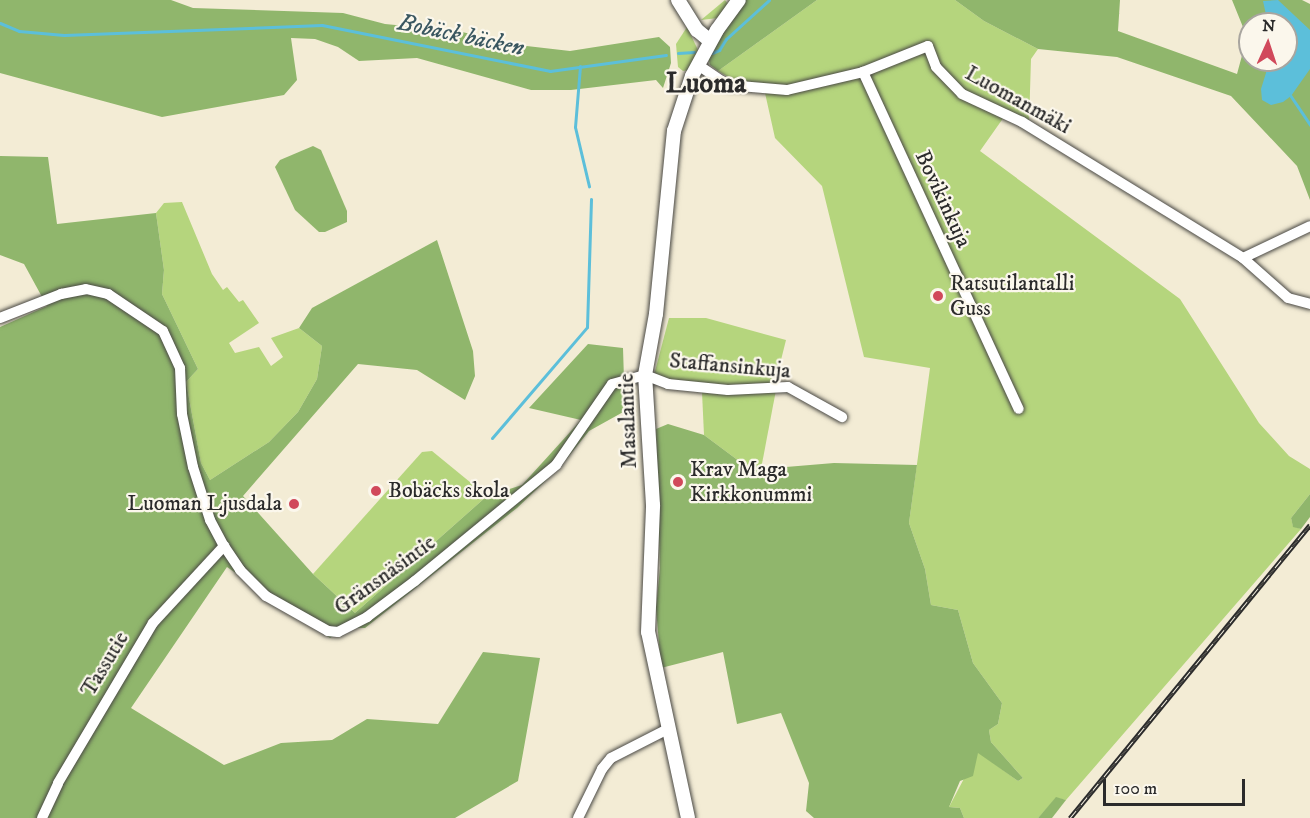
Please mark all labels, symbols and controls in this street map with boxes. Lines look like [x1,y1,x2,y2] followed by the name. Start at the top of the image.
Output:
[395,9,527,63] water label: Bobäck bäcken
[1238,12,1298,72] north arrow
[1262,16,1276,36] text: N
[960,60,1076,140] street label: Luomanmäki
[666,67,746,101] district label: Luoma
[909,146,977,252] street label: Bovikinkuja
[950,270,1074,322] place label: Ratsutilantalli Guss
[931,289,945,303] marker: Ratsutilantalli Guss
[668,348,792,384] street label: Staffansinkuja
[613,373,643,469] street label: Masalantie
[690,456,812,508] place label: Krav Maga Kirkkonummi
[671,475,685,489] marker: Krav Maga Kirkkonummi
[388,478,509,504] place label: Bobäcks skola
[369,484,383,498] marker: Bobäcks skola
[127,491,282,517] place label: Luoman Ljusdala
[287,497,301,511] marker: Luoman Ljusdala
[329,529,441,621] street label: Gränsnäsintie
[75,627,135,701] street label: Tassutie
[1106,767,1248,805] scale bar
[1114,778,1157,800] text: 100 m

